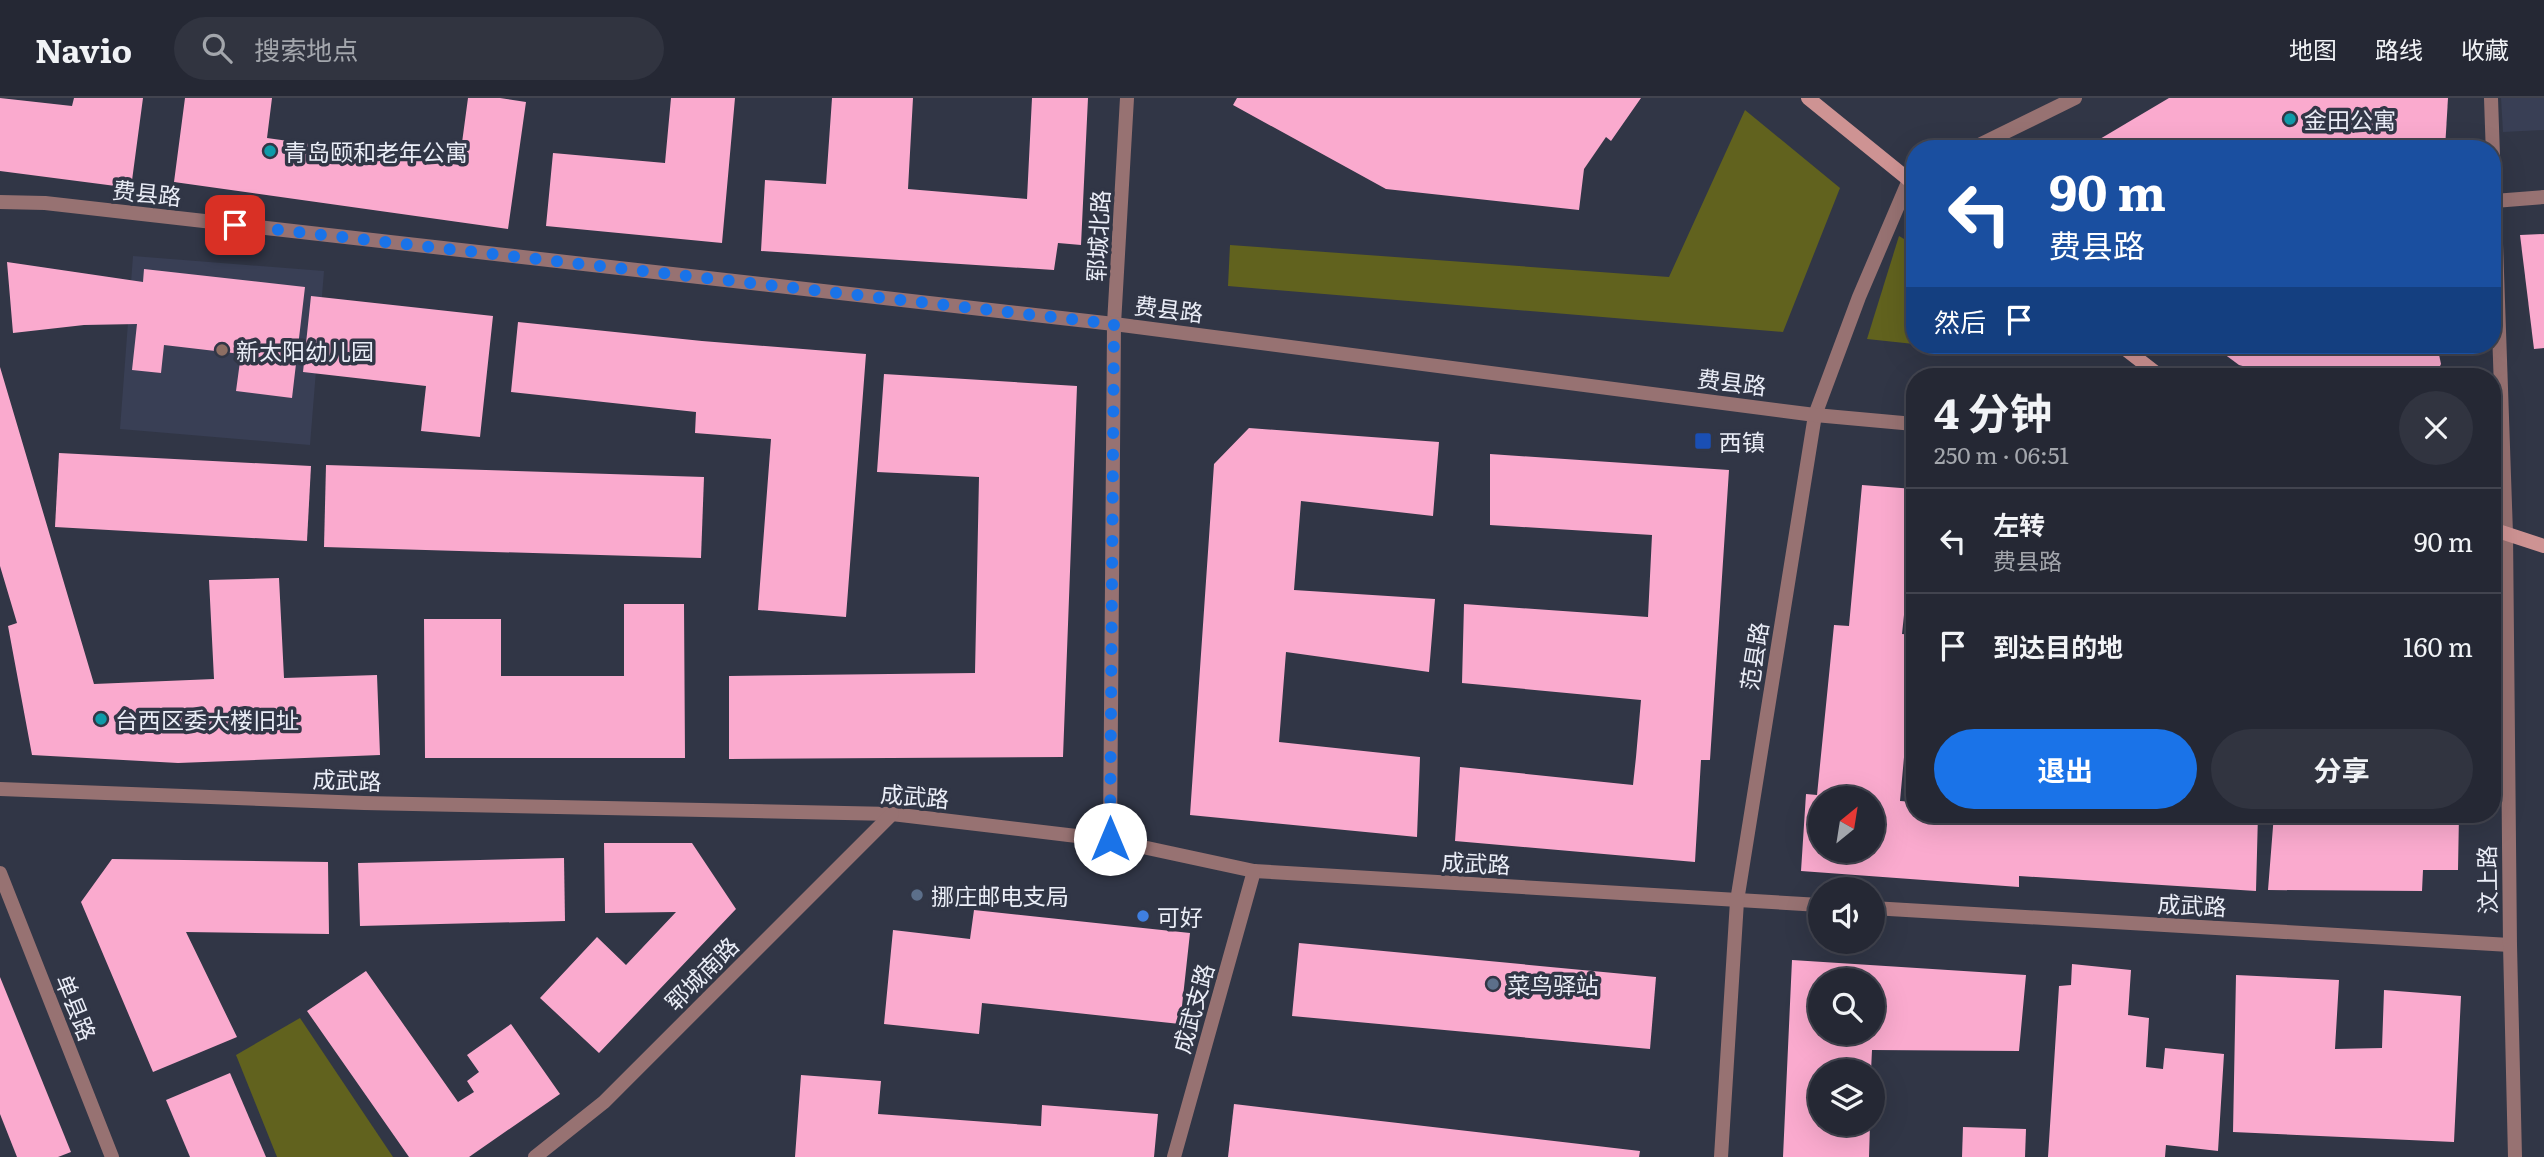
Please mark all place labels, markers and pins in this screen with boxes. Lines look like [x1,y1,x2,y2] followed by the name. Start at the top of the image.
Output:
[2304,102,2396,136] place label: 金田公寓
[2282,111,2298,127] marker: 金田公寓
[284,134,468,168] place label: 青岛颐和老年公寓
[262,143,278,159] marker: 青岛颐和老年公寓
[205,195,265,255] pin
[236,333,374,367] place label: 新太阳幼儿园
[214,342,230,358] marker: 新太阳幼儿园
[1719,424,1765,458] place label: 西镇
[1693,431,1713,451] marker: 西镇
[115,702,299,736] place label: 台西区委大楼旧址
[93,711,109,727] marker: 台西区委大楼旧址
[931,878,1069,912] place label: 挪庄邮电支局
[909,887,925,903] marker: 挪庄邮电支局
[1157,899,1203,933] place label: 可好
[1135,908,1151,924] marker: 可好
[1507,967,1599,1001] place label: 菜鸟驿站
[1485,976,1501,992] marker: 菜鸟驿站

